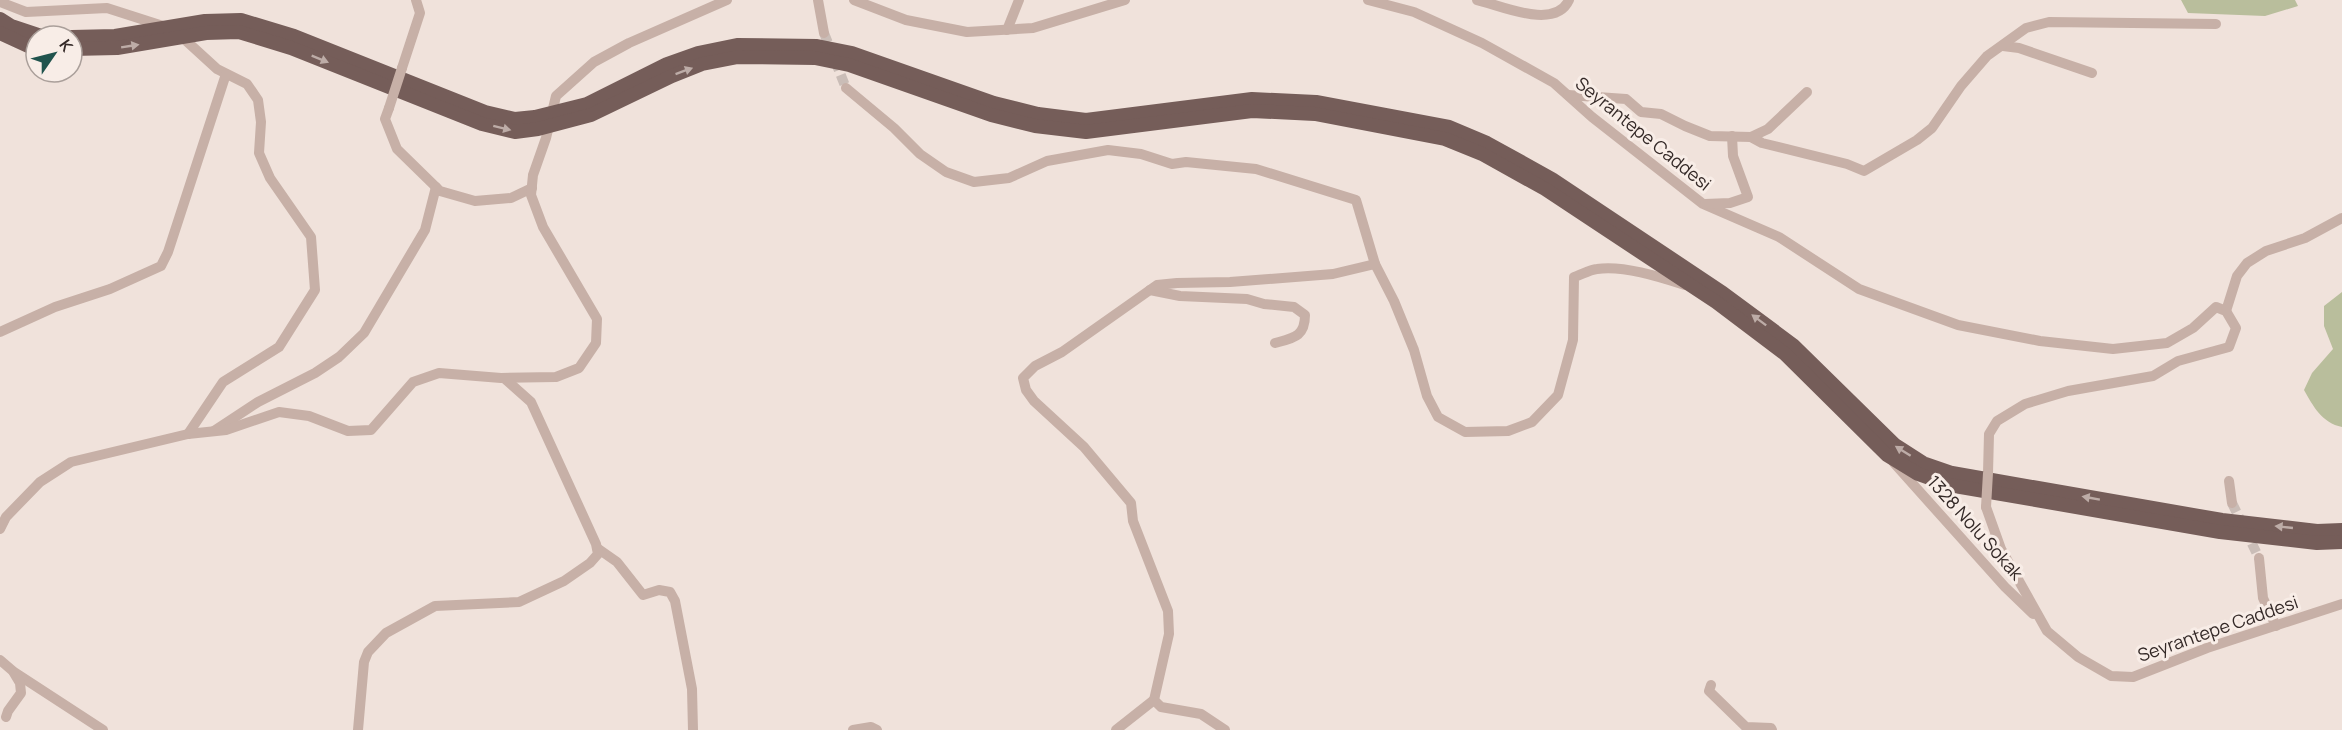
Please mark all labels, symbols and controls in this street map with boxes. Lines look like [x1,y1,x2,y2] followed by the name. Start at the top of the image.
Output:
[24,24,84,84] north arrow
[54,35,79,56] text: K
[121,41,140,50] one-way arrow
[311,55,329,64] one-way arrow
[676,65,694,75] one-way arrow
[1571,71,1716,195] street label: Seyrantepe Caddesi
[493,124,511,134] one-way arrow
[1752,314,1768,326] one-way arrow
[1895,445,1911,456] one-way arrow
[1923,470,2030,585] street label: 1328 Nolu Sokak
[2081,493,2100,502] one-way arrow
[2274,522,2293,532] one-way arrow
[2134,589,2301,667] street label: Seyrantepe Caddesi

